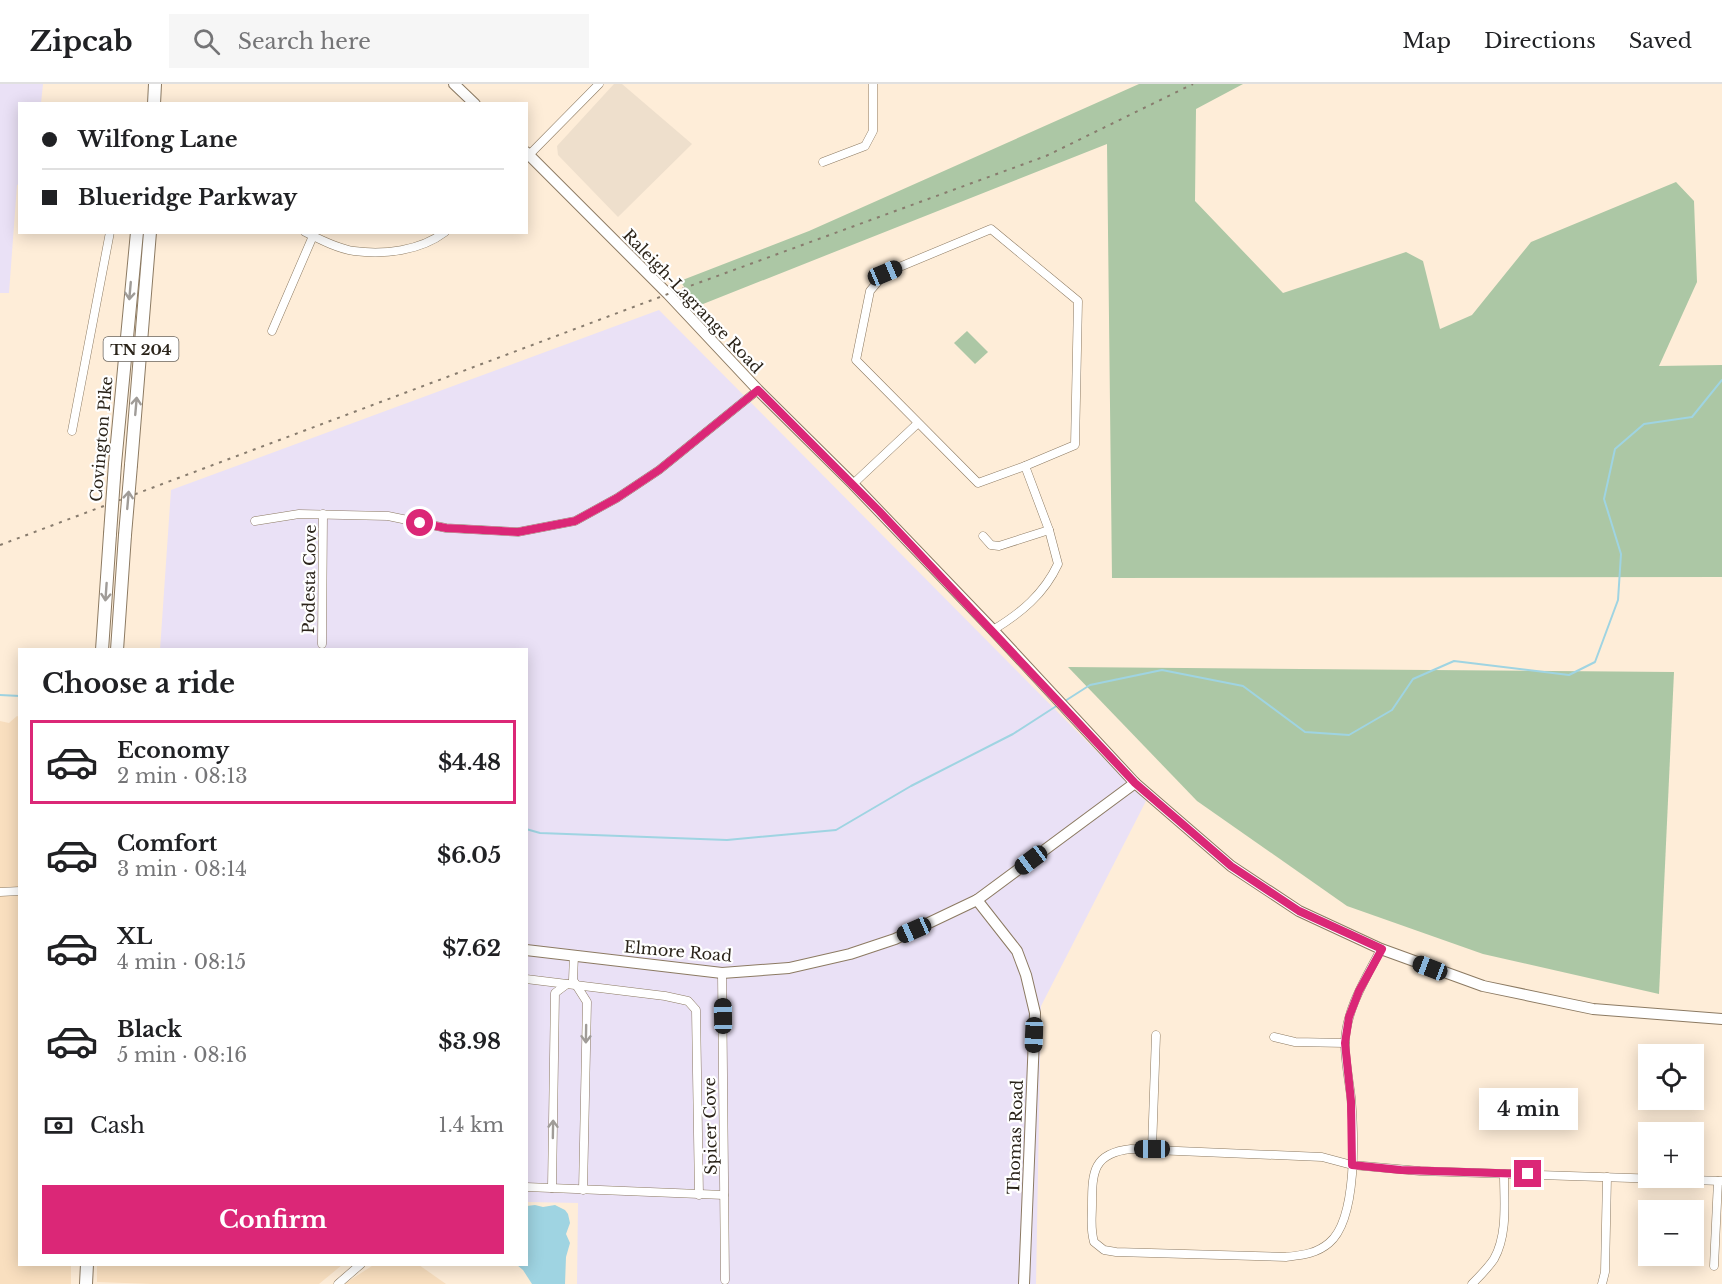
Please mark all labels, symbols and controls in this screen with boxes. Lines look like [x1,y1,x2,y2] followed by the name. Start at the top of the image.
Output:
[169,14,589,68] search box
[30,24,133,59] text: Zipcab
[190,25,223,58] icon: search
[238,28,371,55] text: Search here
[1402,28,1451,54] text: Map
[1484,28,1596,54] text: Directions
[1629,28,1692,54] text: Saved
[78,126,238,153] text: Wilfong Lane
[78,184,297,211] text: Blueridge Parkway
[619,225,767,377] street label: Raleigh-Lagrange Road
[865,258,905,288] car
[125,280,136,300] one-way arrow
[104,337,178,361] road number: TN 204
[86,375,116,503] street label: Covington Pike
[131,397,142,417] one-way arrow
[122,490,133,510] one-way arrow
[406,509,433,536] route start
[298,524,320,634] street label: Podesta Cove
[100,581,111,601] one-way arrow
[42,667,235,700] text: Choose a ride
[45,735,99,789] icon: car
[117,737,229,764] text: Economy
[438,749,501,776] text: $4.48
[117,764,248,788] text: 2 min · 08:13
[45,828,99,882] icon: car
[117,830,217,857] text: Comfort
[437,842,501,869] text: $6.05
[1011,842,1051,878] car
[117,857,247,881] text: 3 min · 08:14
[894,914,934,946] car
[45,921,99,975] icon: car
[117,923,152,950] text: XL
[442,935,501,962] text: $7.62
[623,936,733,966] street label: Elmore Road
[117,950,246,974] text: 4 min · 08:15
[1410,953,1450,983] car
[714,998,732,1034] car
[45,1014,99,1068] icon: car
[117,1016,182,1043] text: Black
[1024,1017,1044,1053] car
[580,1024,592,1044] one-way arrow
[438,1028,501,1055] text: $3.98
[117,1043,247,1067] text: 5 min · 08:16
[1638,1044,1704,1266] map controls
[1638,1044,1704,1110] button: locate
[699,1077,721,1175] street label: Spicer Cove
[1003,1079,1027,1195] street label: Thomas Road
[1478,1087,1577,1129] callout: 4 min
[1497,1097,1560,1121] text: 4 min
[42,1109,75,1142] icon: cash
[90,1112,145,1139] text: Cash
[439,1113,504,1137] text: 1.4 km
[547,1120,559,1140] one-way arrow
[1638,1122,1704,1188] button: +
[1134,1140,1170,1158] car
[1514,1160,1541,1187] route end
[42,1185,504,1254] button: Confirm
[1638,1200,1704,1266] button: −

